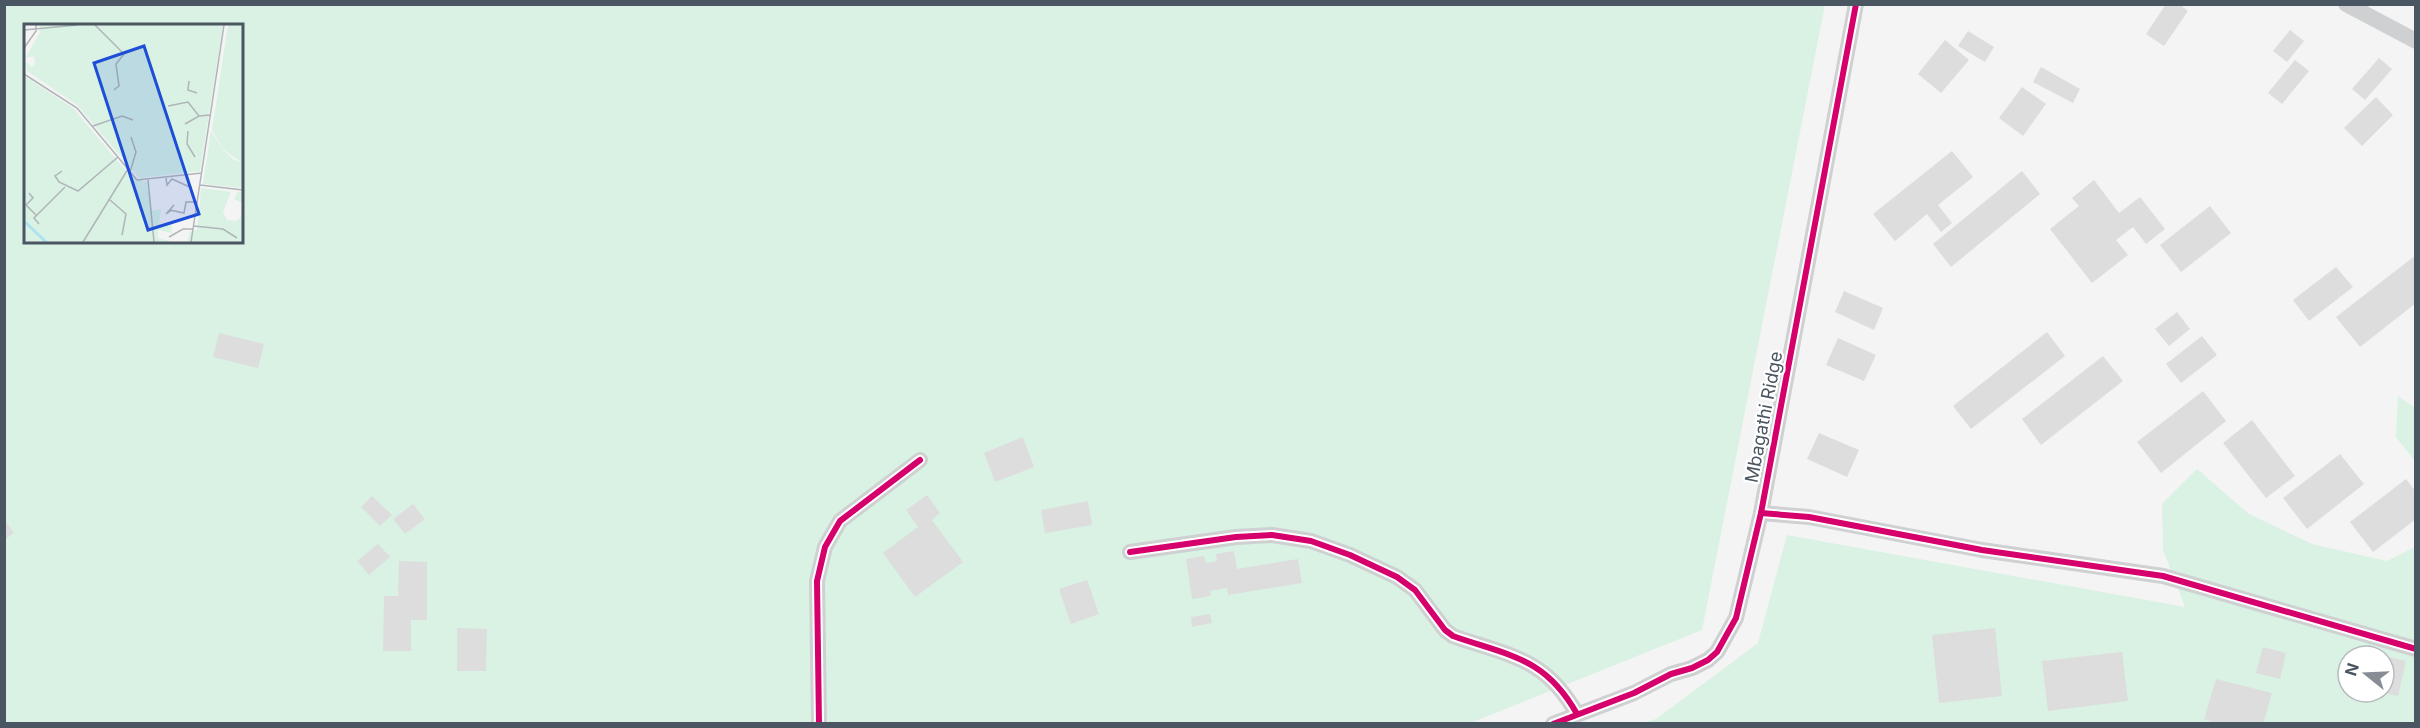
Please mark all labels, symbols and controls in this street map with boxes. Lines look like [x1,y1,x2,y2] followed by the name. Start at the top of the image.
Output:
[24,24,243,243] inset map
[1740,350,1787,484] street label: Mbagathi Ridge
[2336,644,2396,704] north arrow
[2340,660,2363,678] text: N

